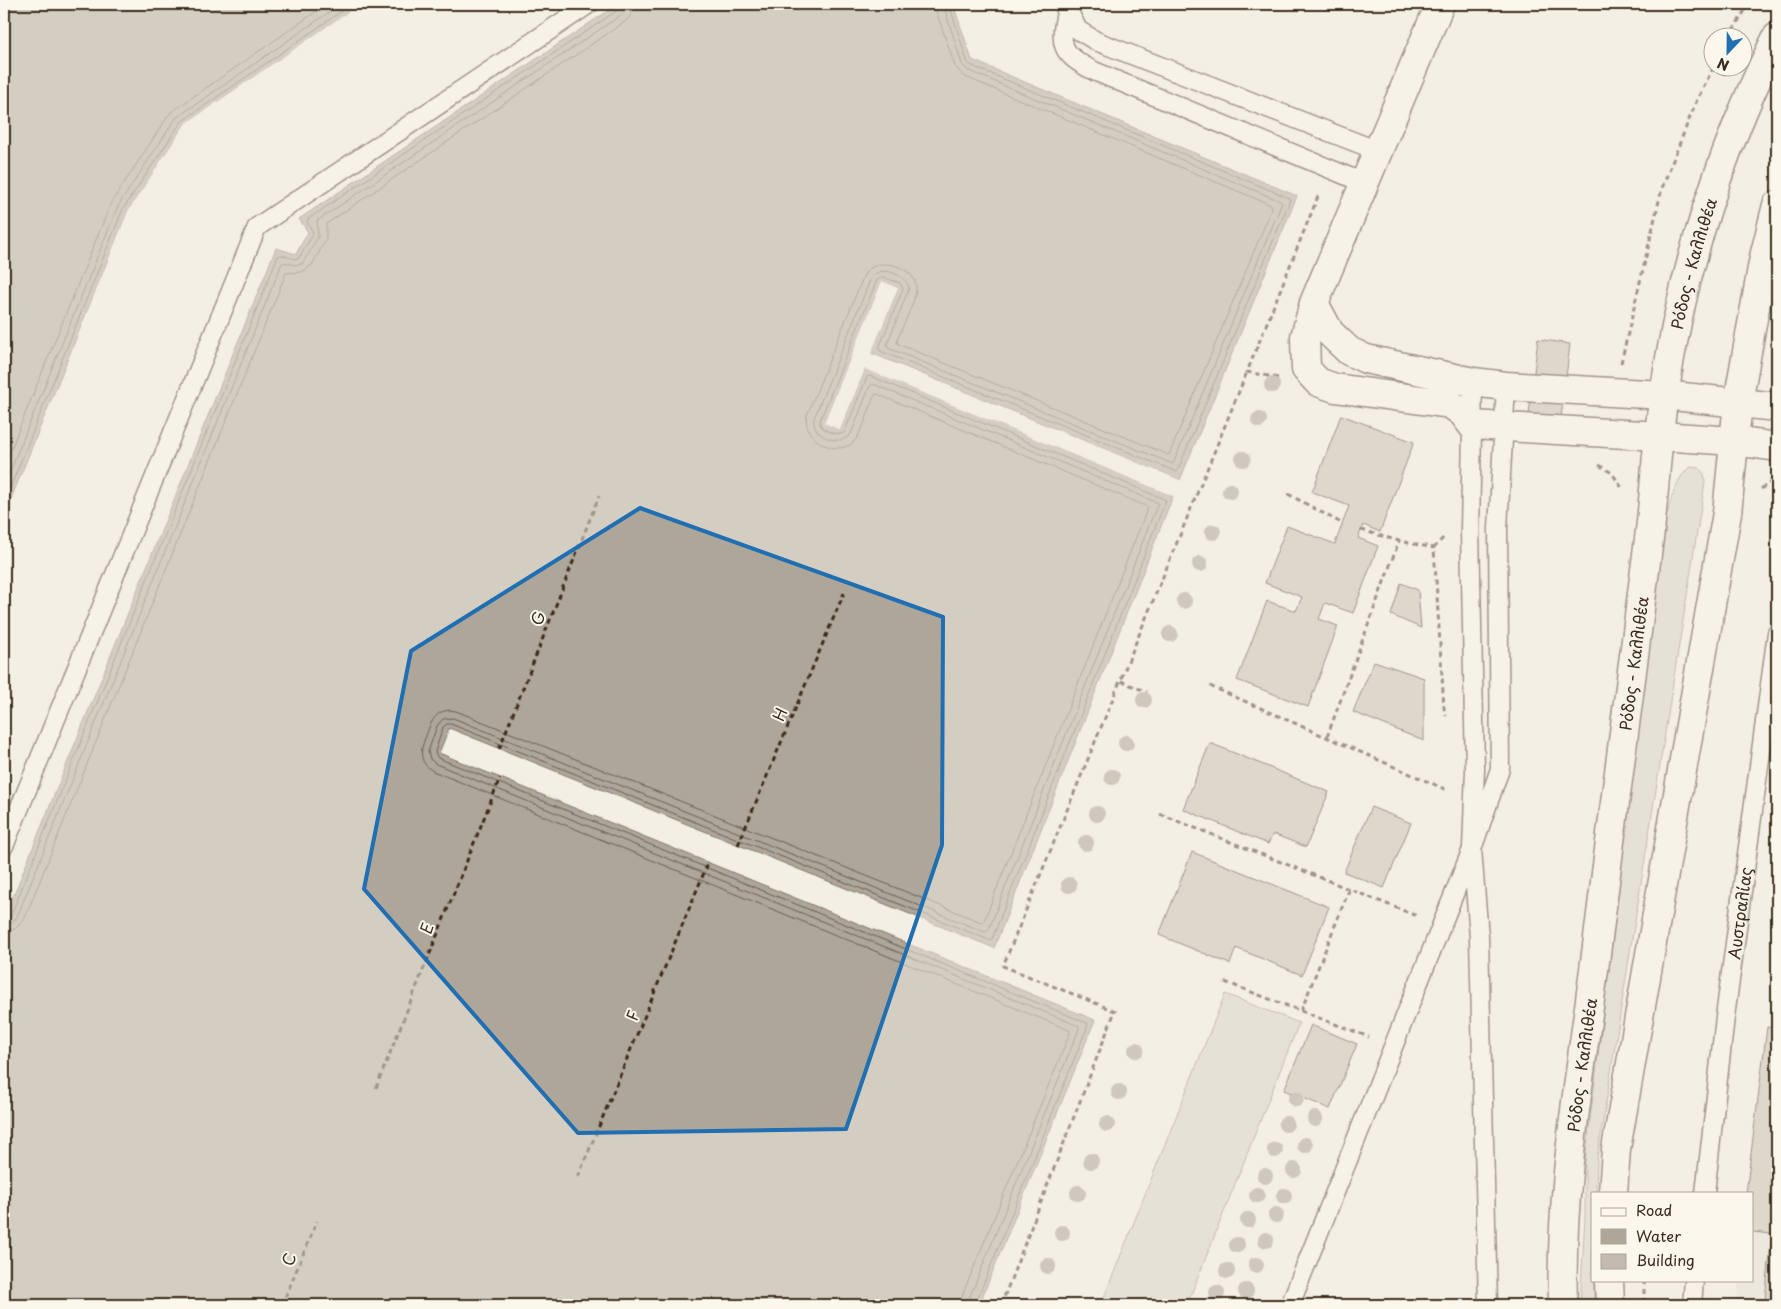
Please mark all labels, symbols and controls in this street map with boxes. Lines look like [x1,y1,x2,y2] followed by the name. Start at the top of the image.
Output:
[1704,28,1754,78] north arrow
[1714,53,1732,76] text: N
[1664,195,1722,331] street label: Ρόδος - Καλλιθέα
[1612,595,1653,732] street label: Ρόδος - Καλλιθέα
[523,607,551,629] street label: G
[766,704,792,724] street label: H
[1721,866,1757,961] street label: Αυστραλίας
[413,919,439,937] street label: E
[1560,996,1602,1133] street label: Ρόδος - Καλλιθέα
[619,1006,645,1024] street label: F
[1591,1192,1754,1282] legend
[1636,1198,1672,1221] text: Road
[1636,1224,1681,1247] text: Water
[1636,1248,1695,1271] text: Building
[275,1249,301,1269] street label: C

